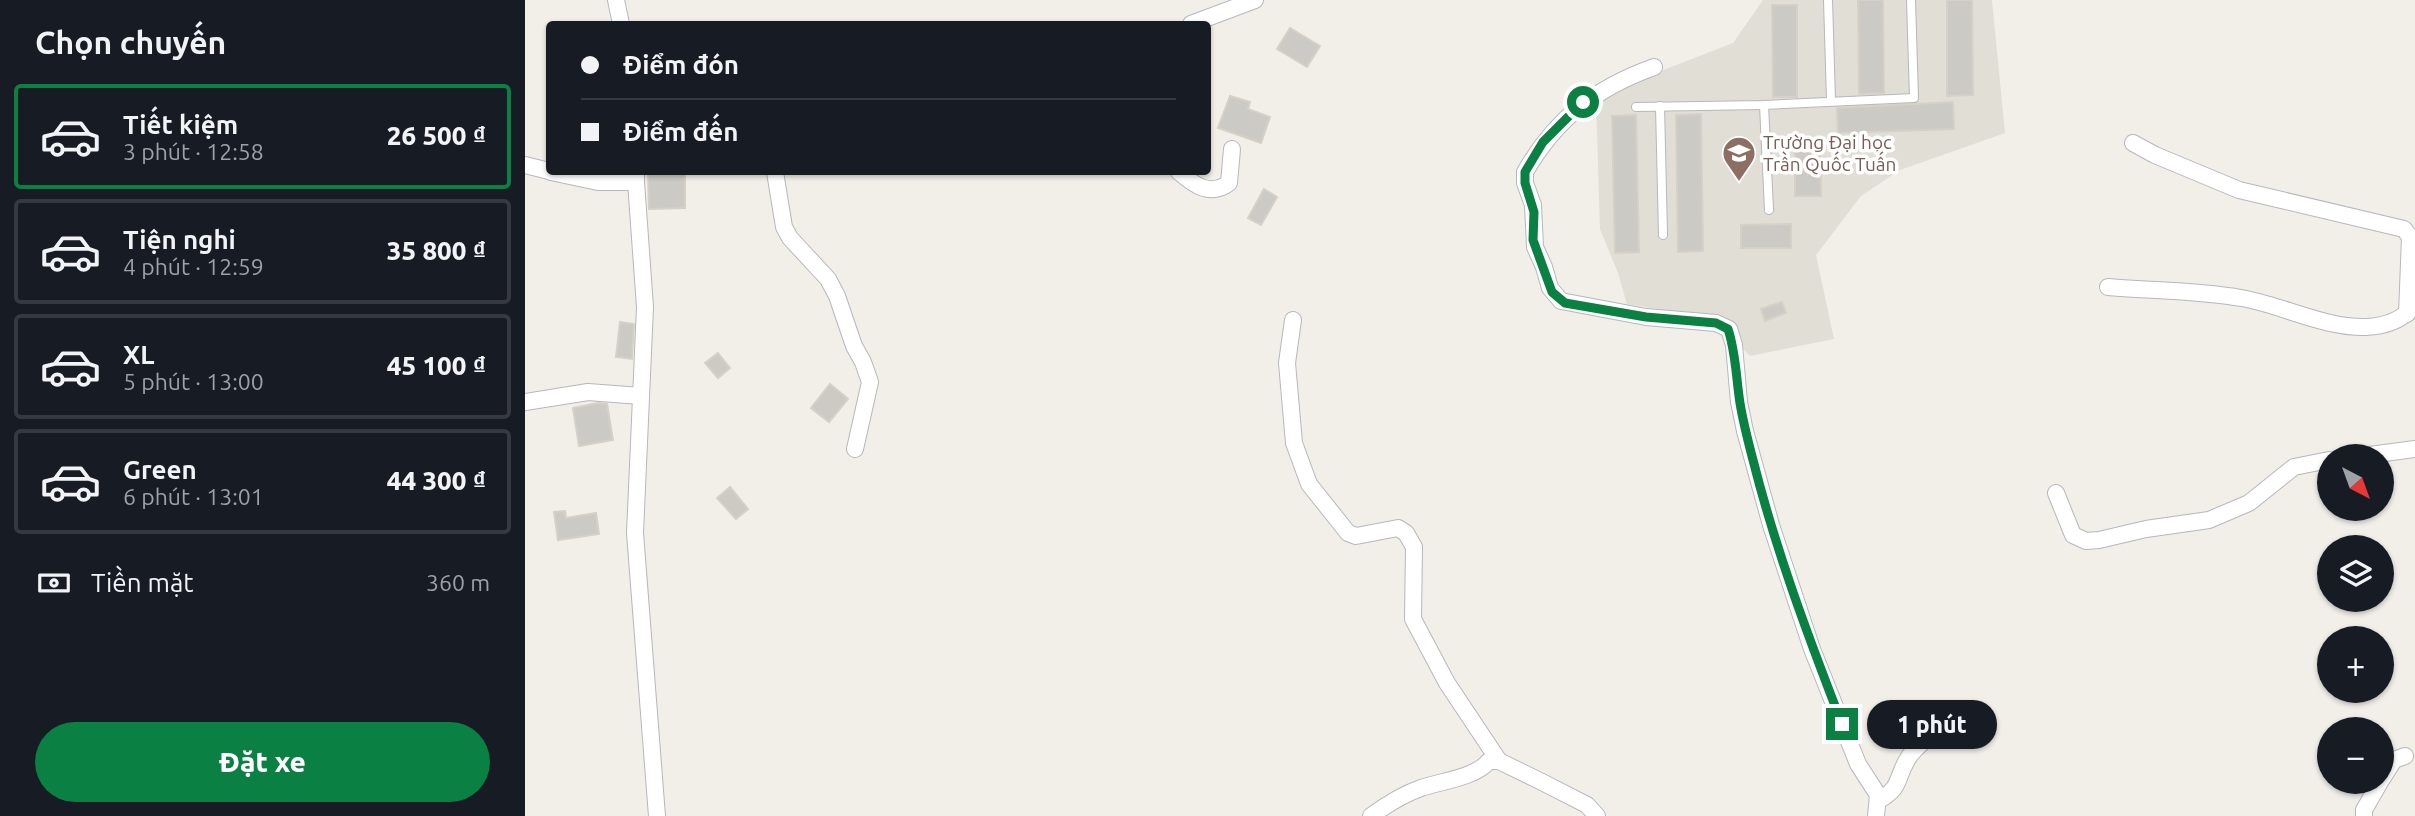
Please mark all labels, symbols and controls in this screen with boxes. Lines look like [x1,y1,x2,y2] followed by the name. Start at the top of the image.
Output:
[35,24,226,60] text: Chọn chuyến
[623,50,739,79] text: Điểm đón
[1567,86,1599,118] route start
[39,105,102,168] icon: car
[123,110,238,139] text: Tiết kiệm
[623,117,738,146] text: Điểm đến
[387,121,486,150] text: 26 500 ₫
[1763,131,1896,175] place label: Trường Đại học Trần Quốc Tuấn
[1720,134,1758,183] school or university icon: Trường Đại học Trần Quốc Tuấn
[123,139,264,164] text: 3 phút · 12:58
[39,220,102,283] icon: car
[123,225,236,254] text: Tiện nghi
[387,236,486,265] text: 35 800 ₫
[123,254,264,279] text: 4 phút · 12:59
[39,335,102,398] icon: car
[123,340,154,369] text: XL
[387,351,486,380] text: 45 100 ₫
[123,369,264,394] text: 5 phút · 13:00
[2317,444,2394,522] north arrow
[2317,444,2394,794] map controls
[39,450,102,513] icon: car
[123,455,197,484] text: Green
[387,466,486,495] text: 44 300 ₫
[123,484,264,509] text: 6 phút · 13:01
[2317,535,2394,612] button: layers
[35,564,73,602] icon: cash
[91,568,194,597] text: Tiền mặt
[426,570,490,595] text: 360 m
[2317,626,2394,703] button: +
[1867,700,1996,748] callout: 1 phút
[1826,708,1858,740] route end
[1897,712,1967,737] text: 1 phút
[2317,717,2394,794] button: −
[35,722,490,802] button: Đặt xe

